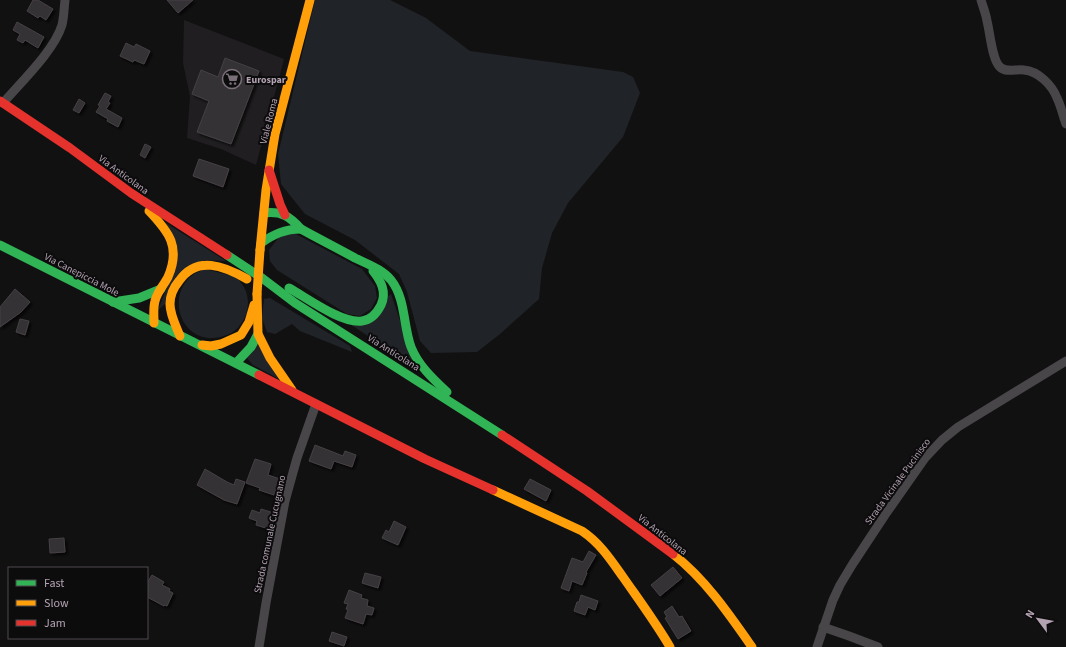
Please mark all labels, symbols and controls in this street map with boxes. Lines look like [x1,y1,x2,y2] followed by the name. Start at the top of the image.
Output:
[221,68,243,90] supermarket icon: Eurospar
[246,73,286,87] place label: Eurospar
[257,97,281,145] street label: Viale Roma
[95,152,152,198] street label: Via Anticolana
[42,250,121,300] street label: Via Canepiccia Mole
[365,331,422,374] street label: Via Anticolana
[862,435,934,528] street label: Strada Vicinale Pucinisco
[251,474,289,595] street label: Strada comunale Cucugnano
[635,511,690,559] street label: Via Anticolana
[8,567,148,639] legend
[44,575,64,592] text: Fast
[44,595,69,612] text: Slow
[1018,599,1058,639] north arrow
[1022,607,1038,621] text: N
[44,615,66,632] text: Jam

